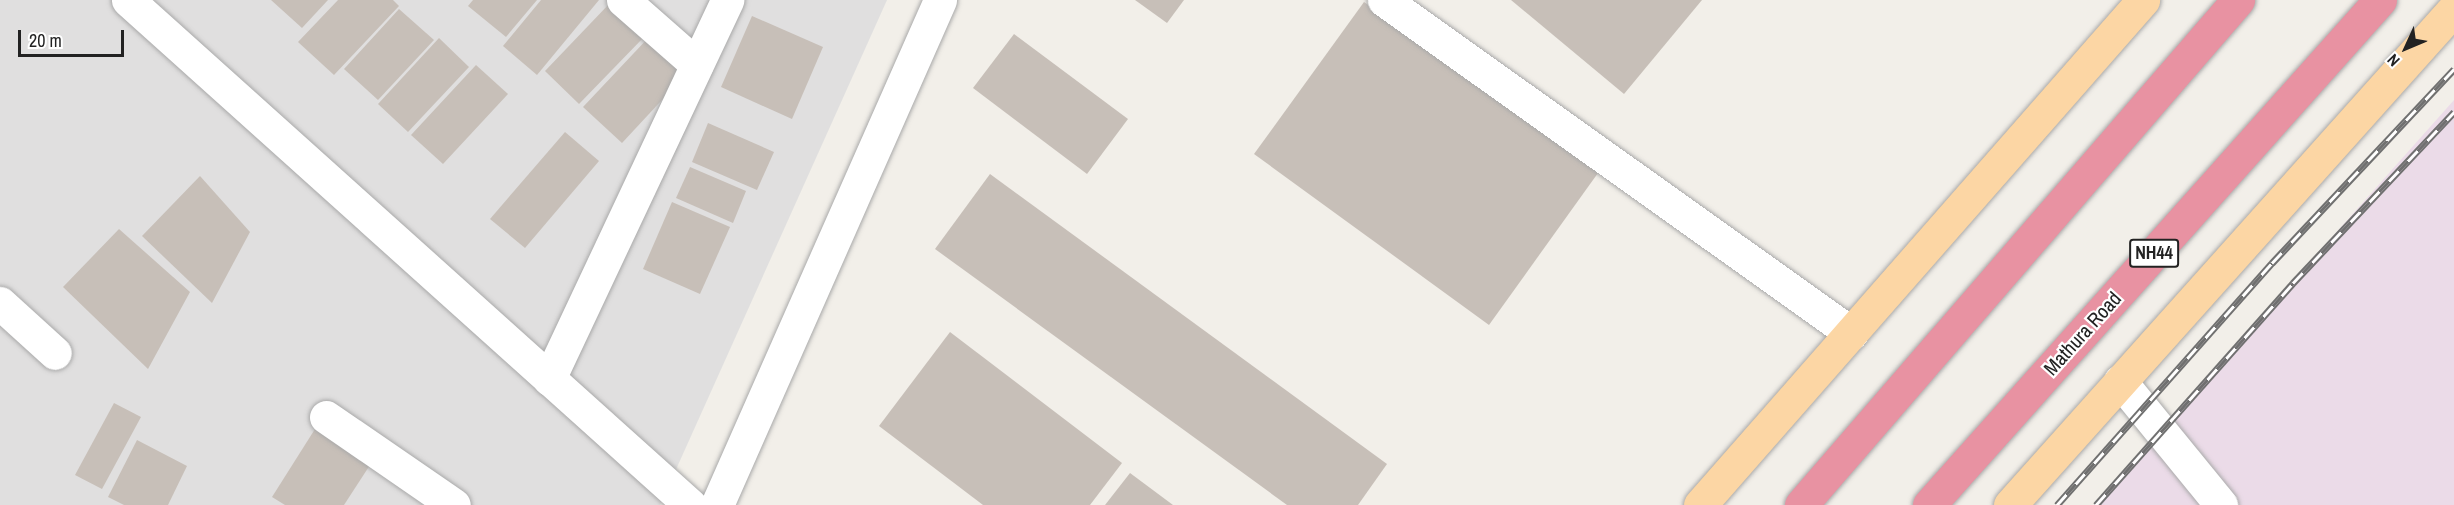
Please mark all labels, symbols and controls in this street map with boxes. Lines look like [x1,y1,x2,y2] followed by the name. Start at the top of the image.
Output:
[21,18,128,56] scale bar
[2376,18,2436,78] north arrow
[29,28,62,53] text: 20 m
[2382,49,2404,72] text: N
[2128,238,2180,268] road number: NH44
[2038,286,2126,380] street label: Mathura Road

